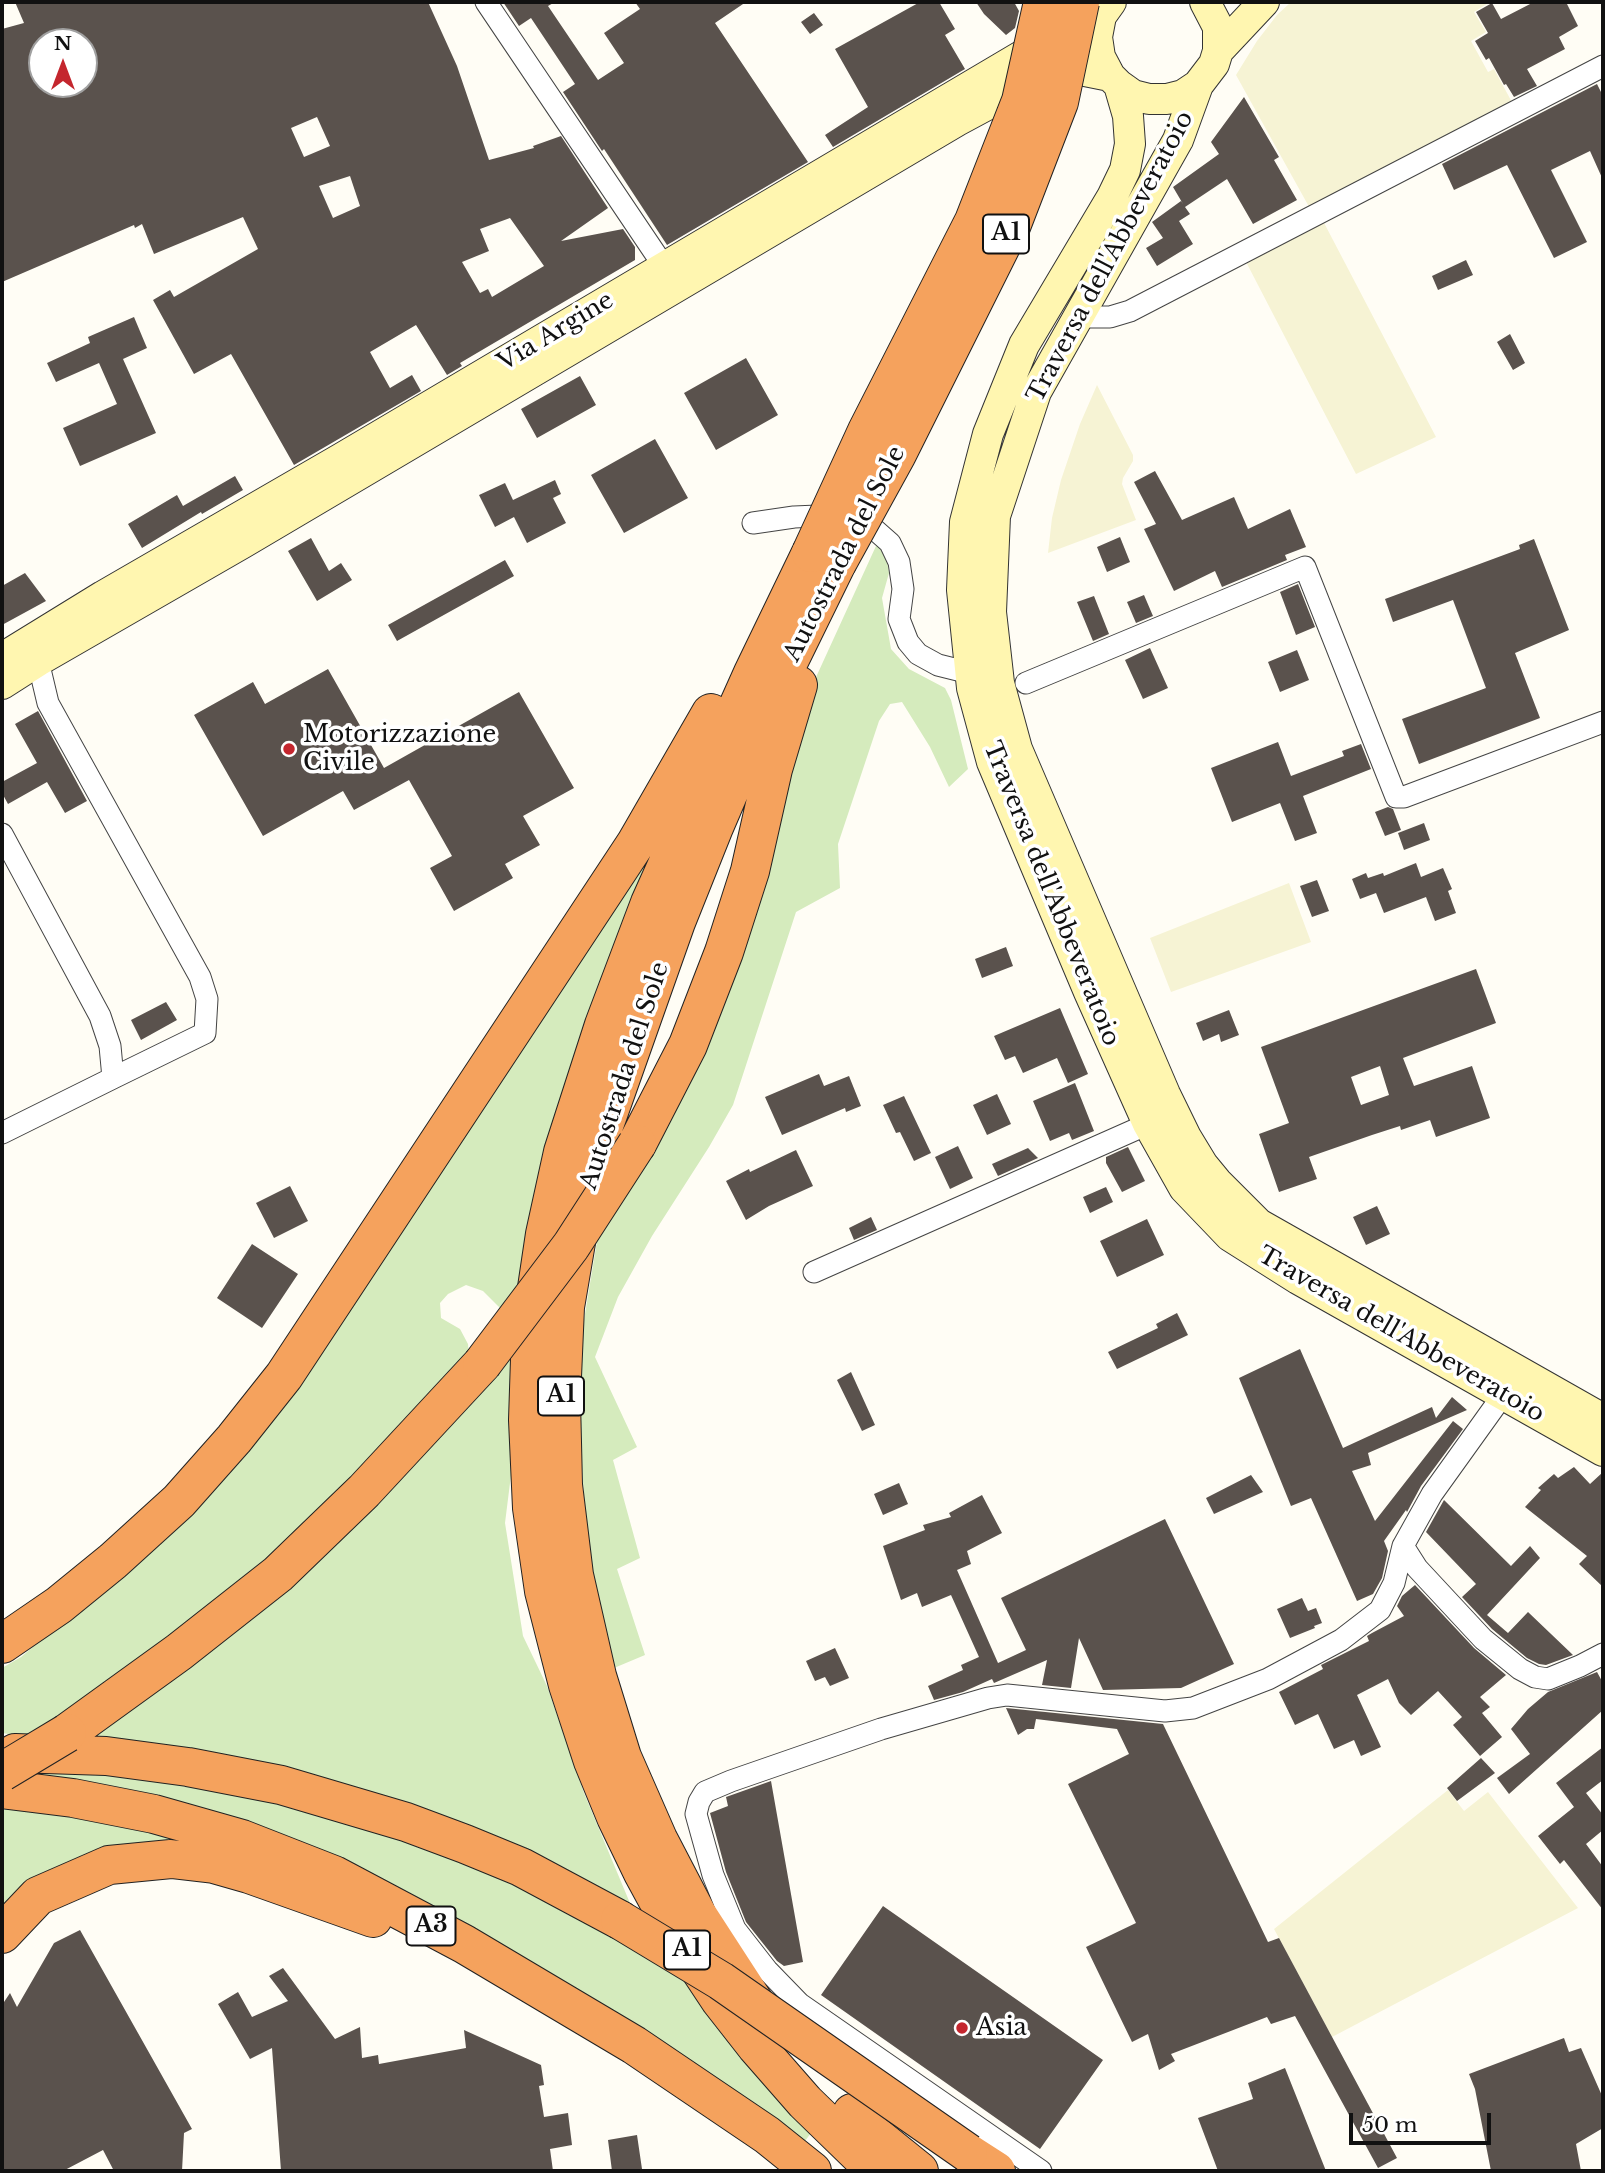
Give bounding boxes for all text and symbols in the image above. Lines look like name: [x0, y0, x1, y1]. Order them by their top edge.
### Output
north arrow: [28, 28, 98, 98]
text: N: [54, 32, 72, 55]
street label: Traversa dell'Abbeveratoio: [1022, 106, 1200, 408]
road number: A1: [983, 215, 1029, 254]
street label: Via Argine: [493, 286, 619, 378]
street label: Autostrada del Sole: [778, 442, 912, 666]
place label: Motorizzazione Civile: [303, 721, 496, 777]
street label: Traversa dell'Abbeveratoio: [977, 738, 1125, 1050]
marker: Motorizzazione Civile: [281, 741, 297, 757]
street label: Autostrada del Sole: [575, 959, 675, 1193]
street label: Traversa dell'Abbeveratoio: [1253, 1241, 1549, 1429]
road number: A1: [538, 1376, 584, 1415]
road number: A3: [406, 1907, 456, 1946]
road number: A1: [664, 1930, 710, 1969]
place label: Asia: [976, 2014, 1027, 2042]
marker: Asia: [954, 2020, 970, 2036]
scale bar: [1353, 2100, 1495, 2144]
text: 50 m: [1362, 2112, 1417, 2138]

